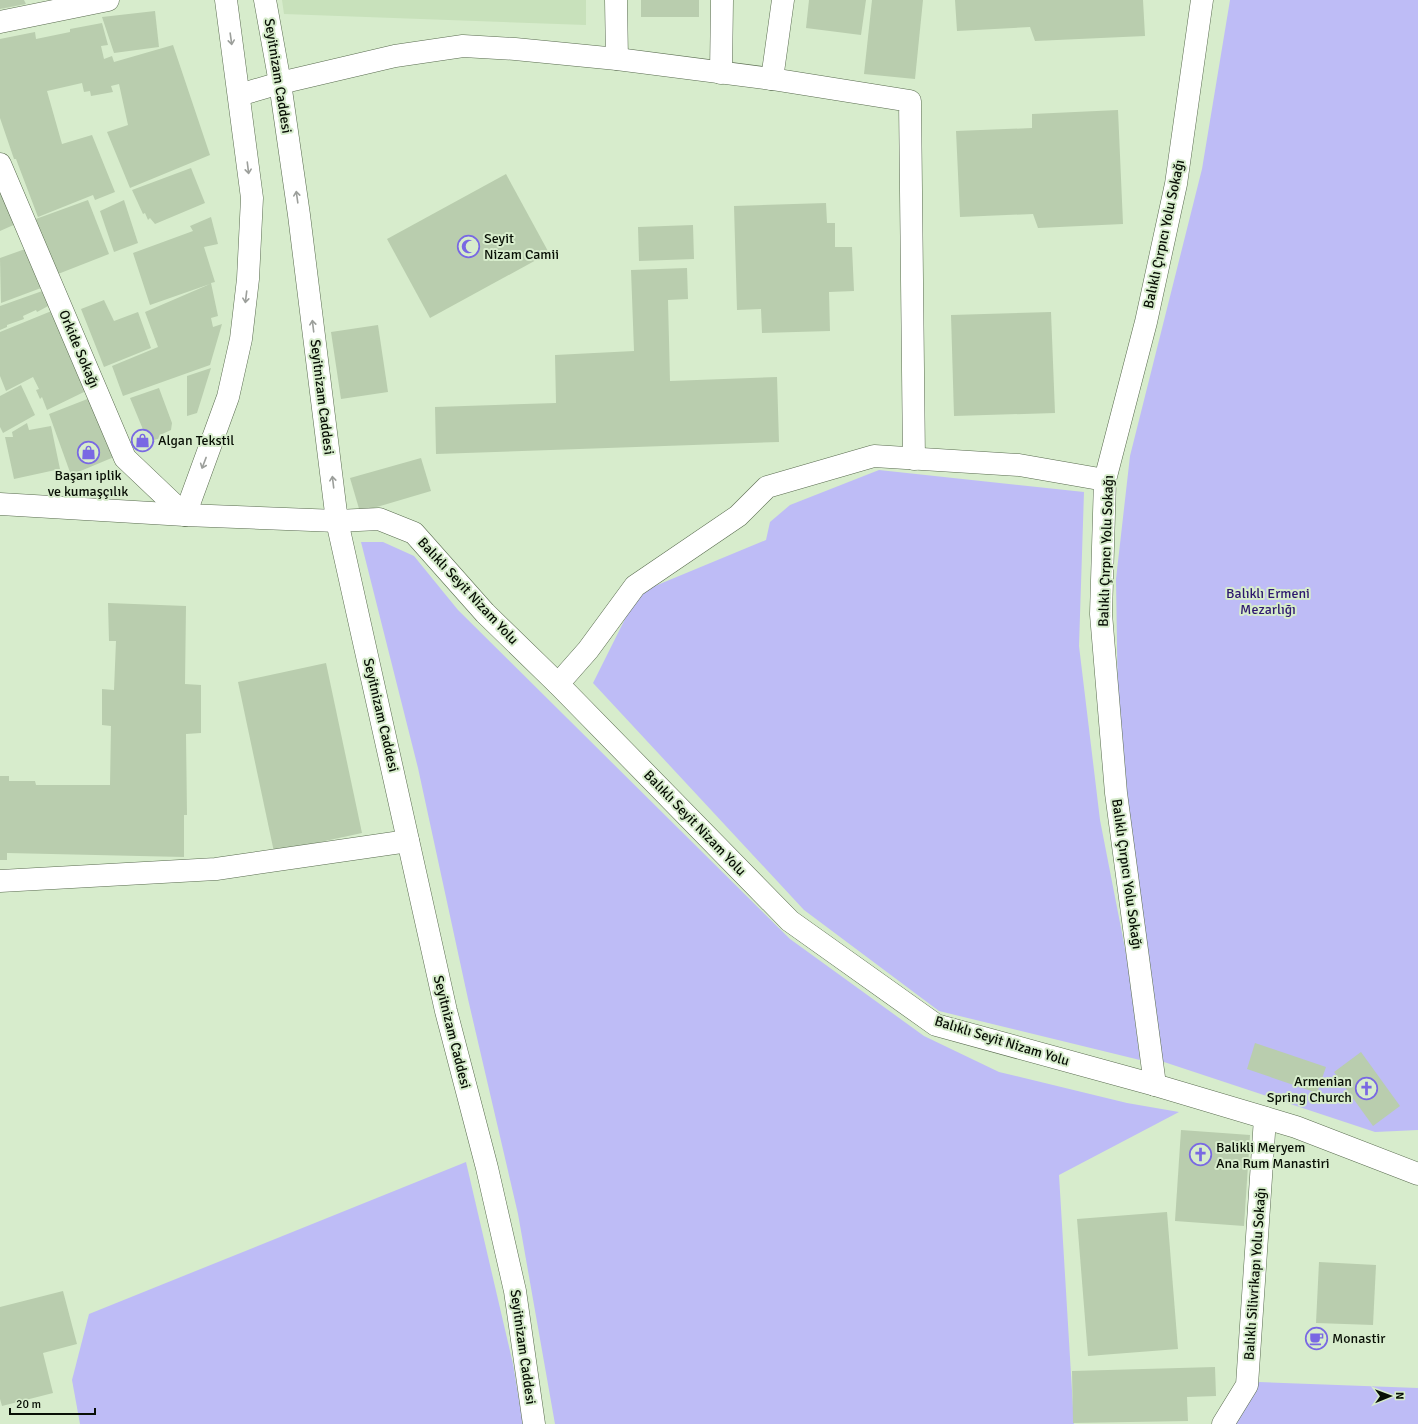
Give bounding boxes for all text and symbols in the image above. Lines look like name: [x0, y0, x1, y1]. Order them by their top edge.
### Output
street label: Seyitnizam Caddesi: [261, 17, 295, 135]
one-way arrow: [227, 32, 235, 45]
street label: Balıklı Çırpıcı Yolu Sokağı: [1140, 158, 1188, 310]
one-way arrow: [244, 161, 252, 174]
one-way arrow: [293, 191, 301, 204]
place label: Seyit Nizam Camii: [484, 230, 559, 263]
mosque icon: Seyit Nizam Camii: [455, 233, 481, 259]
one-way arrow: [242, 290, 250, 303]
street label: Orkide Sokağı: [55, 308, 103, 390]
one-way arrow: [309, 320, 317, 333]
street label: Seyitnizam Caddesi: [306, 338, 338, 456]
shop icon: Algan Tekstil: [130, 427, 156, 453]
place label: Algan Tekstil: [158, 432, 234, 449]
shop icon: Başarı iplik ve kumaşçılık: [75, 440, 101, 466]
one-way arrow: [199, 457, 207, 469]
place label: Başarı iplik ve kumaşçılık: [48, 467, 128, 500]
street label: Balıklı Çırpıcı Yolu Sokağı: [1095, 475, 1117, 627]
one-way arrow: [329, 476, 336, 489]
street label: Balıklı Seyit Nizam Yolu: [414, 534, 522, 648]
park label: Balıklı Ermeni Mezarlığı: [1226, 585, 1310, 618]
street label: Seyitnizam Caddesi: [360, 657, 402, 773]
street label: Balıklı Seyit Nizam Yolu: [640, 767, 750, 879]
street label: Balıklı Çırpıcı Yolu Sokağı: [1108, 798, 1146, 950]
street label: Seyitnizam Caddesi: [430, 974, 474, 1090]
street label: Balıklı Seyit Nizam Yolu: [933, 1012, 1071, 1070]
place label: Armenian Spring Church: [1267, 1073, 1352, 1106]
church icon: Armenian Spring Church: [1354, 1076, 1380, 1102]
place label: Balikli Meryem Ana Rum Manastiri: [1216, 1139, 1330, 1172]
church icon: Balikli Meryem Ana Rum Manastiri: [1187, 1142, 1213, 1168]
street label: Balıklı Silivrikapı Yolu Sokağı: [1240, 1187, 1270, 1361]
street label: Seyitnizam Caddesi: [507, 1288, 539, 1406]
cafe icon: Monastir: [1304, 1325, 1330, 1351]
place label: Monastir: [1332, 1330, 1386, 1347]
north arrow: [1370, 1376, 1410, 1416]
scale bar: [10, 1390, 95, 1416]
text: N: [1393, 1392, 1406, 1400]
text: 20 m: [16, 1397, 41, 1412]

